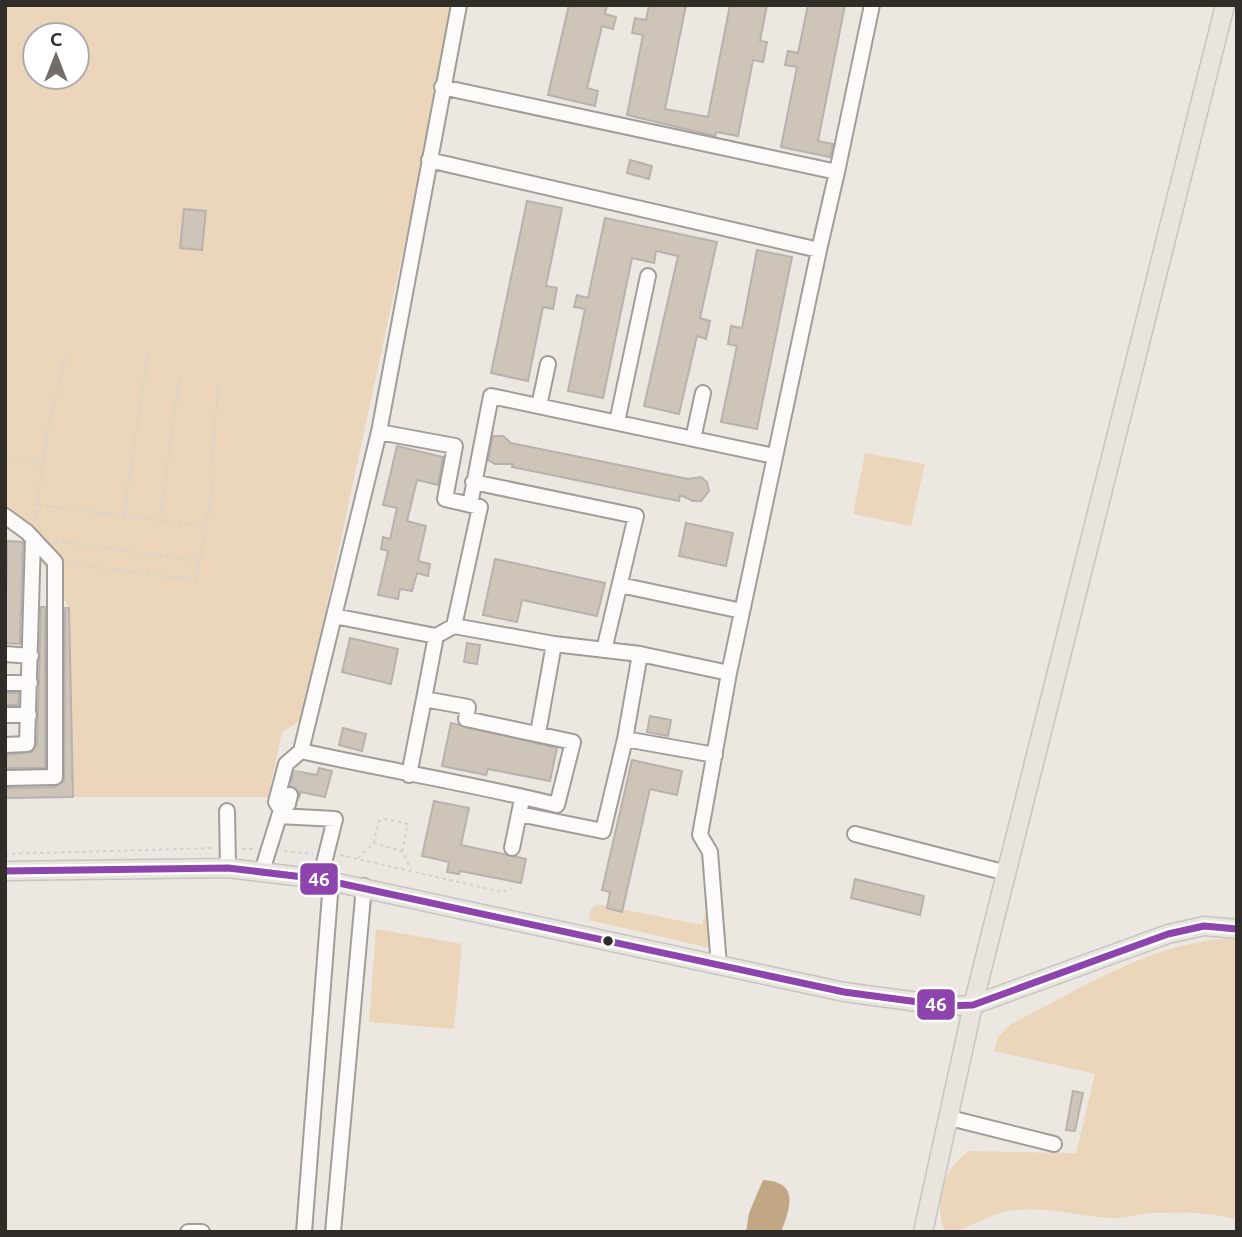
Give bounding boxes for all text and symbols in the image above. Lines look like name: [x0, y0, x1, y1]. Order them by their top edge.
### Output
north arrow: [21, 21, 91, 91]
text: С: [50, 28, 62, 50]
line badge: 46: [299, 862, 339, 896]
text: 46: [308, 868, 330, 890]
unlabelled marker: [601, 934, 615, 948]
line badge: 46: [916, 988, 956, 1021]
text: 46: [925, 993, 947, 1015]

